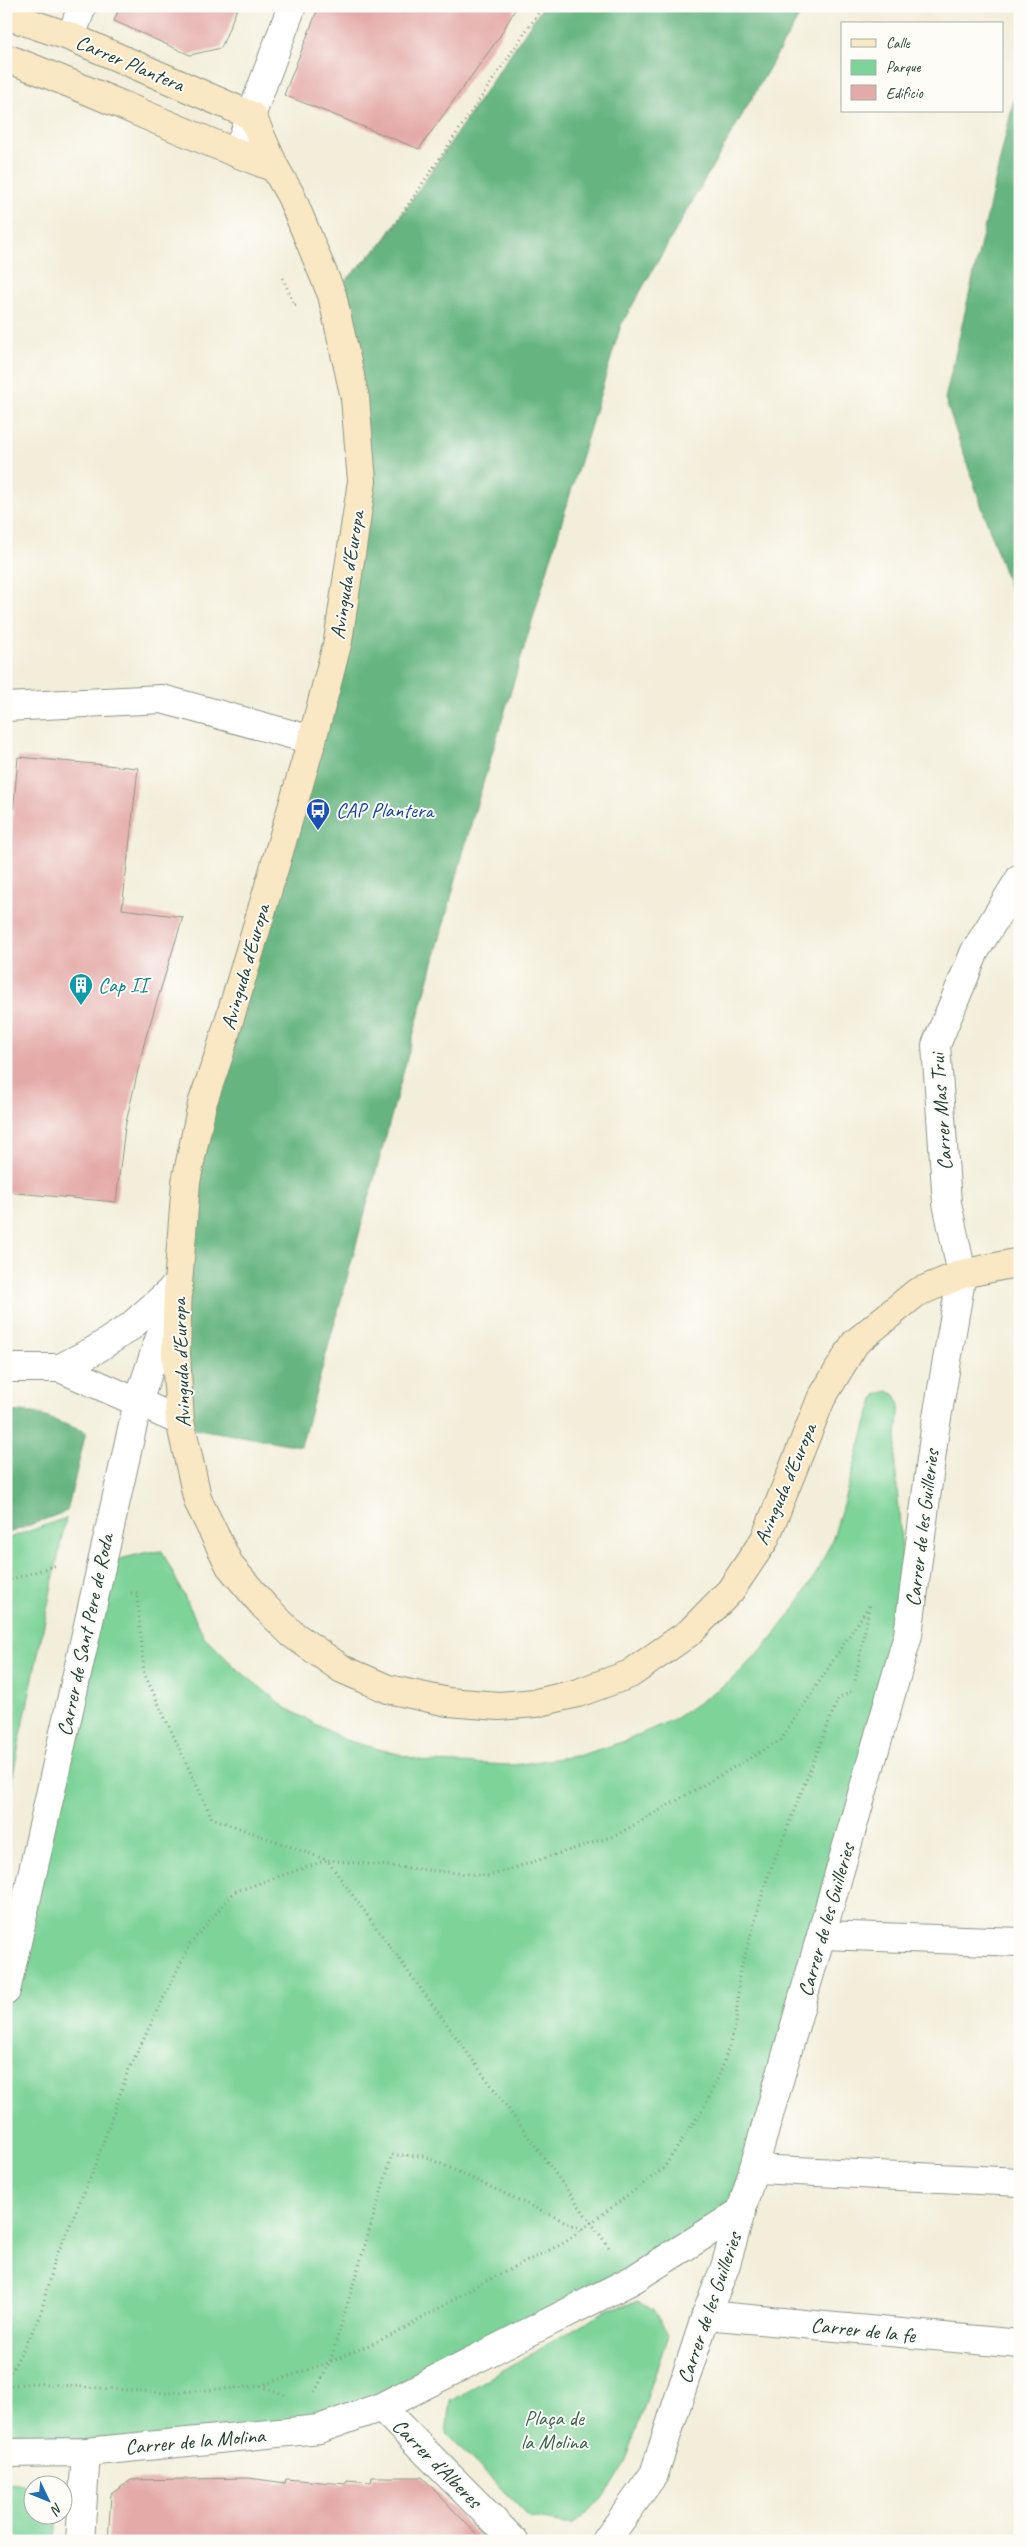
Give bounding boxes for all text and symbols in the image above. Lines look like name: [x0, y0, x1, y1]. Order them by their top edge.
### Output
legend: [841, 22, 1004, 112]
street label: Carrer Plantera: [72, 29, 189, 98]
text: Calle: [886, 34, 911, 53]
text: Parque: [886, 58, 922, 77]
text: Edificio: [886, 84, 924, 103]
street label: Avinguda d'Europa: [324, 507, 370, 641]
bus stop icon: CAP Plantera: [305, 797, 331, 831]
place label: CAP Plantera: [336, 797, 435, 823]
street label: Avinguda d'Europa: [215, 899, 276, 1033]
building icon: Cap II: [68, 972, 94, 1006]
place label: Cap II: [98, 972, 152, 998]
street label: Carrer Mas Trui: [924, 1049, 958, 1172]
street label: Avinguda d'Europa: [166, 1296, 196, 1428]
street label: Avinguda d'Europa: [748, 1417, 823, 1549]
street label: Carrer de les Guilleries: [899, 1446, 945, 1608]
street label: Carrer de Sant Pere de Roda: [51, 1529, 120, 1738]
street label: Carrer de les Guilleries: [792, 1839, 861, 1999]
street label: Carrer de les Guilleries: [671, 2227, 748, 2387]
street label: Carrer de la fe: [810, 2312, 918, 2349]
park label: Plaça de la Molina: [521, 2405, 589, 2455]
street label: Carrer d'Alberes: [387, 2413, 488, 2514]
street label: Carrer de la Molina: [124, 2422, 268, 2460]
north arrow: [22, 2474, 72, 2524]
text: N: [46, 2500, 66, 2519]

